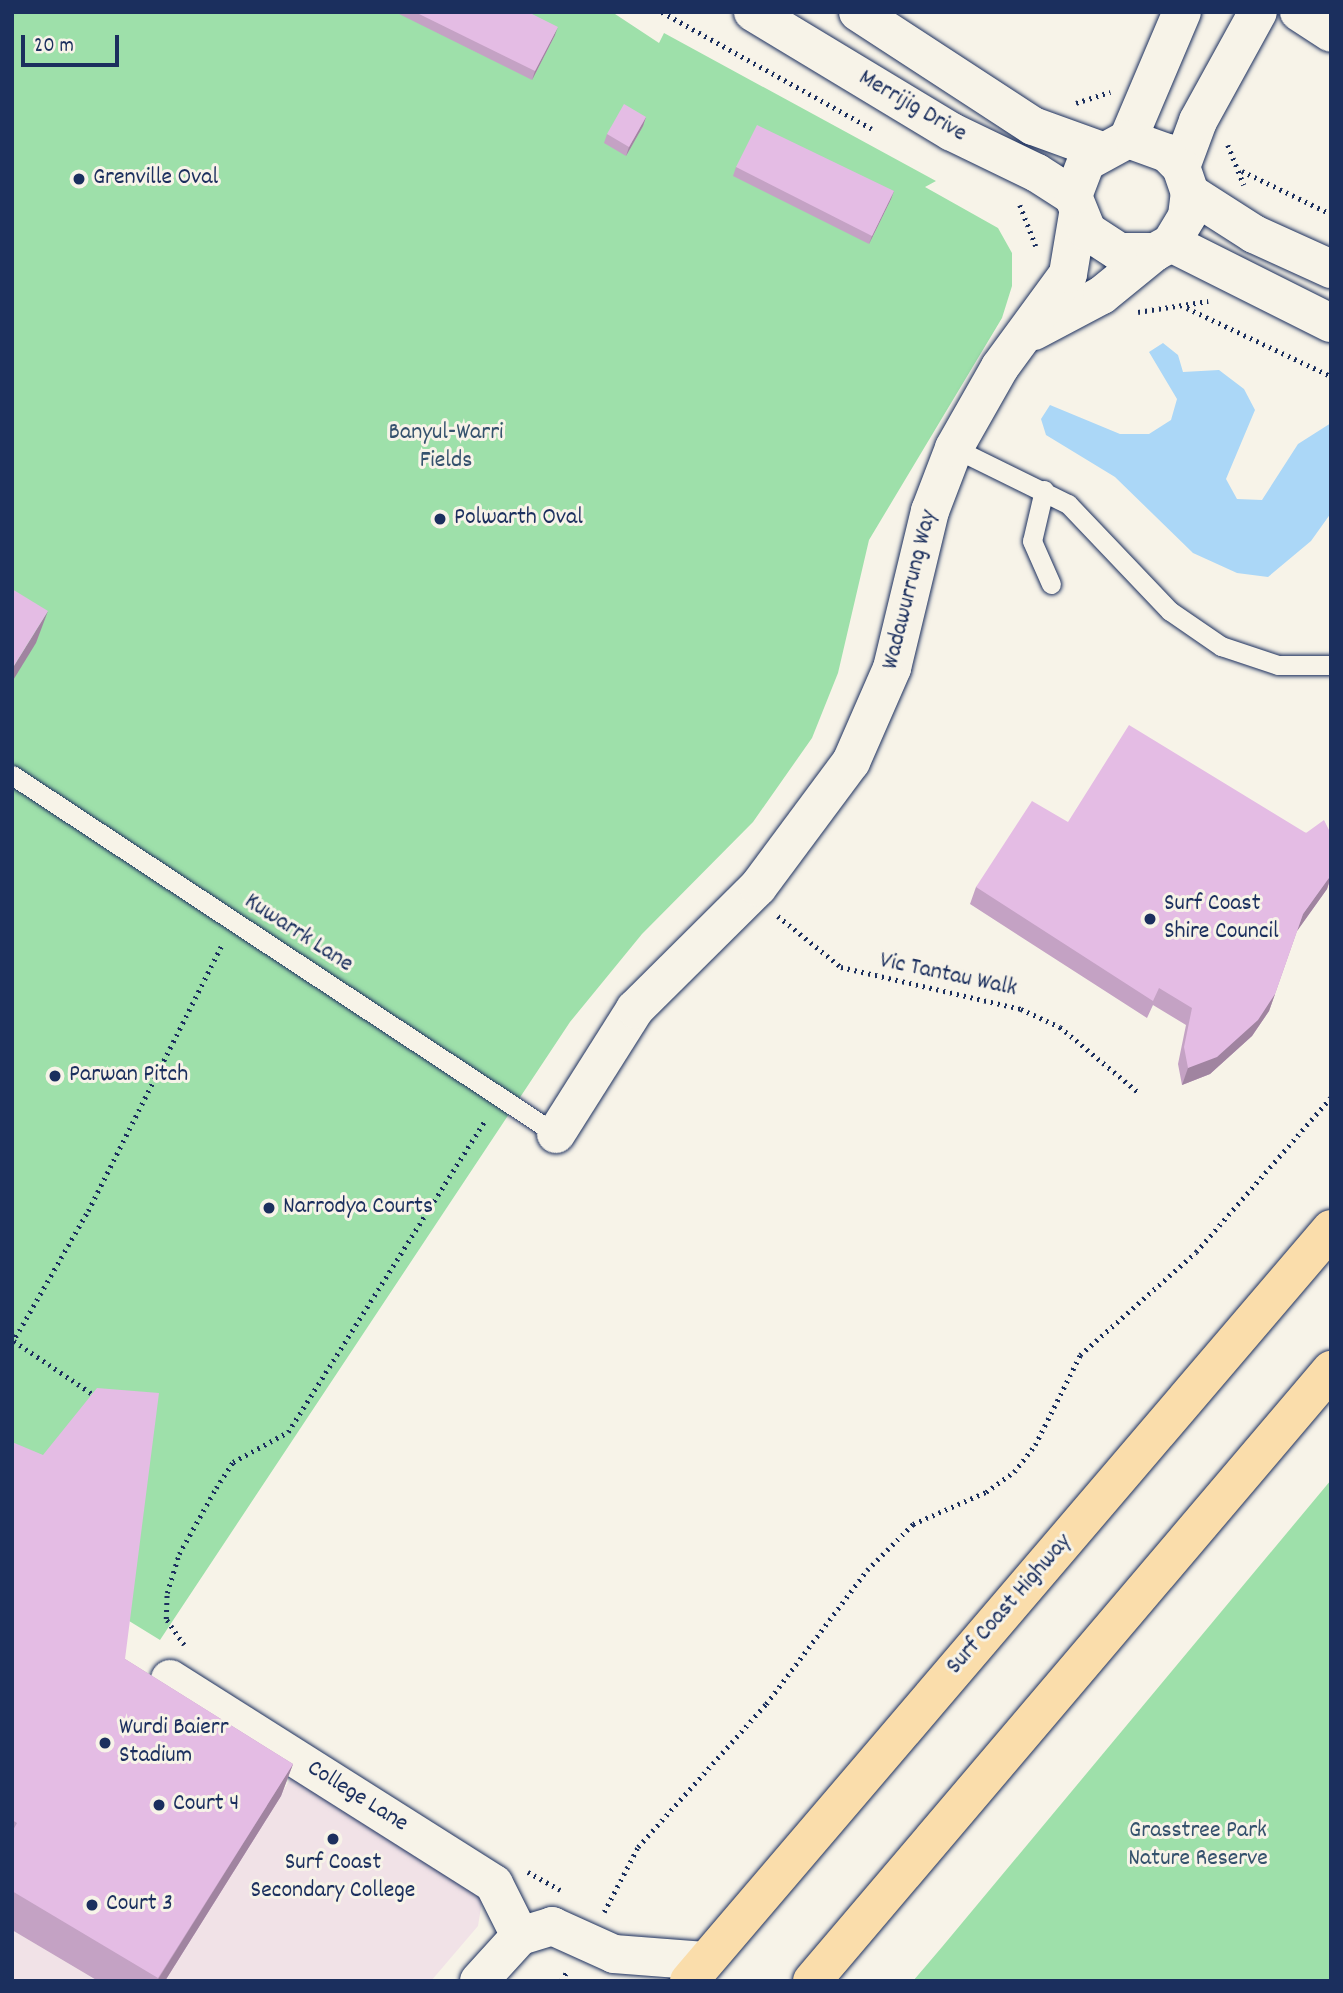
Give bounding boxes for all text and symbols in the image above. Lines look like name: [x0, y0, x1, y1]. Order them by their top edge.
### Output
scale bar: [24, 21, 122, 65]
text: 20 m: [34, 32, 74, 62]
street label: Merrijig Drive: [853, 65, 971, 149]
place label: Grenville Oval: [93, 165, 218, 193]
marker: Grenville Oval: [71, 171, 87, 187]
park label: Banyul-Warri Fields: [389, 420, 503, 476]
place label: Polwarth Oval: [454, 505, 583, 533]
street label: Wadawurrung Way: [877, 507, 945, 673]
marker: Polwarth Oval: [432, 511, 448, 527]
street label: Kuwarrk Lane: [238, 888, 358, 980]
place label: Surf Coast Shire Council: [1164, 891, 1279, 947]
marker: Surf Coast Shire Council: [1142, 911, 1158, 927]
street label: Vic Tantau Walk: [877, 947, 1019, 1005]
place label: Parwan Pitch: [69, 1062, 188, 1090]
marker: Parwan Pitch: [47, 1068, 63, 1084]
place label: Narrodya Courts: [283, 1194, 433, 1222]
marker: Narrodya Courts: [261, 1200, 277, 1216]
street label: Surf Coast Highway: [941, 1529, 1079, 1681]
place label: Wurdi Baierr Stadium: [119, 1715, 229, 1771]
marker: Wurdi Baierr Stadium: [97, 1735, 113, 1751]
street label: College Lane: [301, 1755, 413, 1839]
place label: Court 4: [173, 1791, 239, 1819]
marker: Court 4: [151, 1797, 167, 1813]
park label: Grasstree Park Nature Reserve: [1128, 1818, 1268, 1874]
marker: Surf Coast Secondary College: [325, 1831, 341, 1847]
place label: Surf Coast Secondary College: [251, 1850, 415, 1906]
place label: Court 3: [106, 1891, 173, 1919]
marker: Court 3: [84, 1897, 100, 1913]

